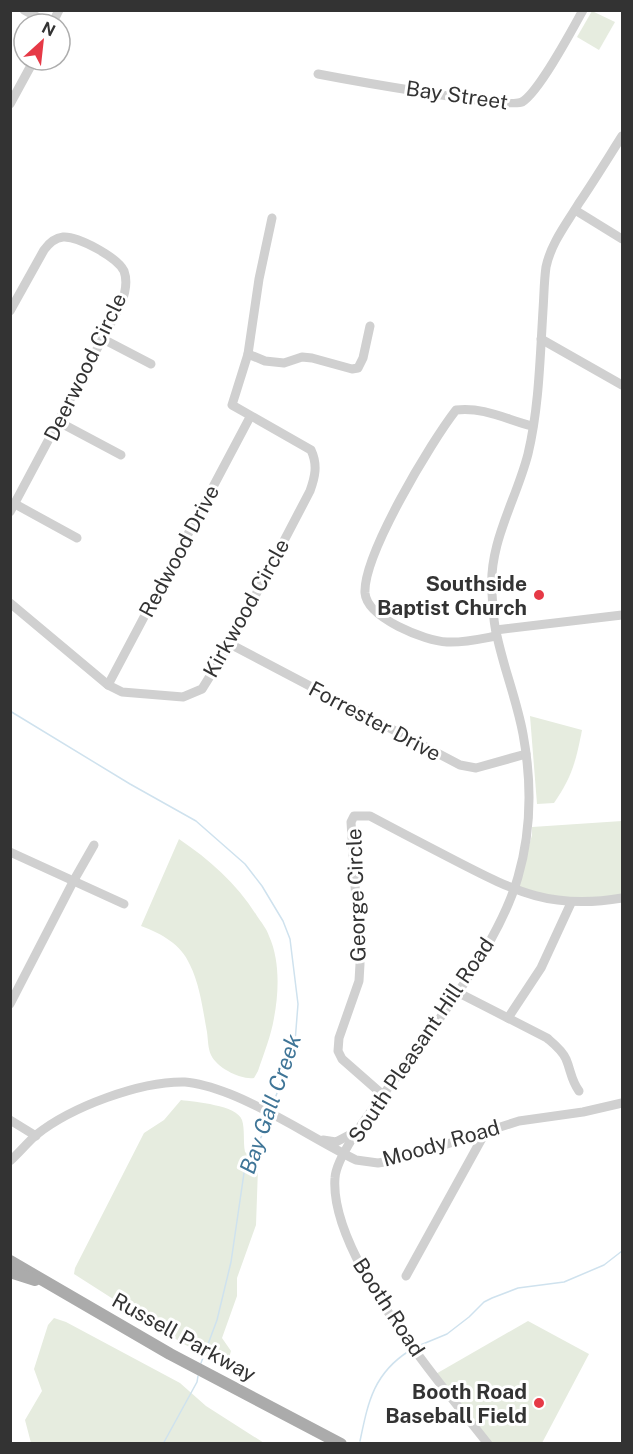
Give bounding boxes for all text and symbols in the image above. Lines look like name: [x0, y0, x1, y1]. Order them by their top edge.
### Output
north arrow: [12, 12, 72, 72]
text: N: [39, 18, 58, 40]
street label: Bay Street: [404, 75, 510, 115]
street label: Deerwood Circle: [38, 289, 132, 445]
street label: Redwood Drive: [134, 481, 224, 621]
street label: Kirkwood Circle: [198, 534, 294, 682]
place label: Southside Baptist Church: [377, 571, 527, 620]
marker: Southside Baptist Church: [532, 588, 546, 602]
street label: Forrester Drive: [305, 676, 445, 766]
street label: George Circle: [341, 828, 371, 962]
street label: South Pleasant Hill Road: [343, 933, 499, 1147]
water label: Bay Gall Creek: [234, 1031, 306, 1177]
street label: Moody Road: [380, 1114, 502, 1172]
street label: Booth Road: [348, 1253, 430, 1361]
street label: Russell Parkway: [108, 1287, 260, 1387]
place label: Booth Road Baseball Field: [385, 1379, 527, 1428]
marker: Booth Road Baseball Field: [532, 1396, 546, 1410]

